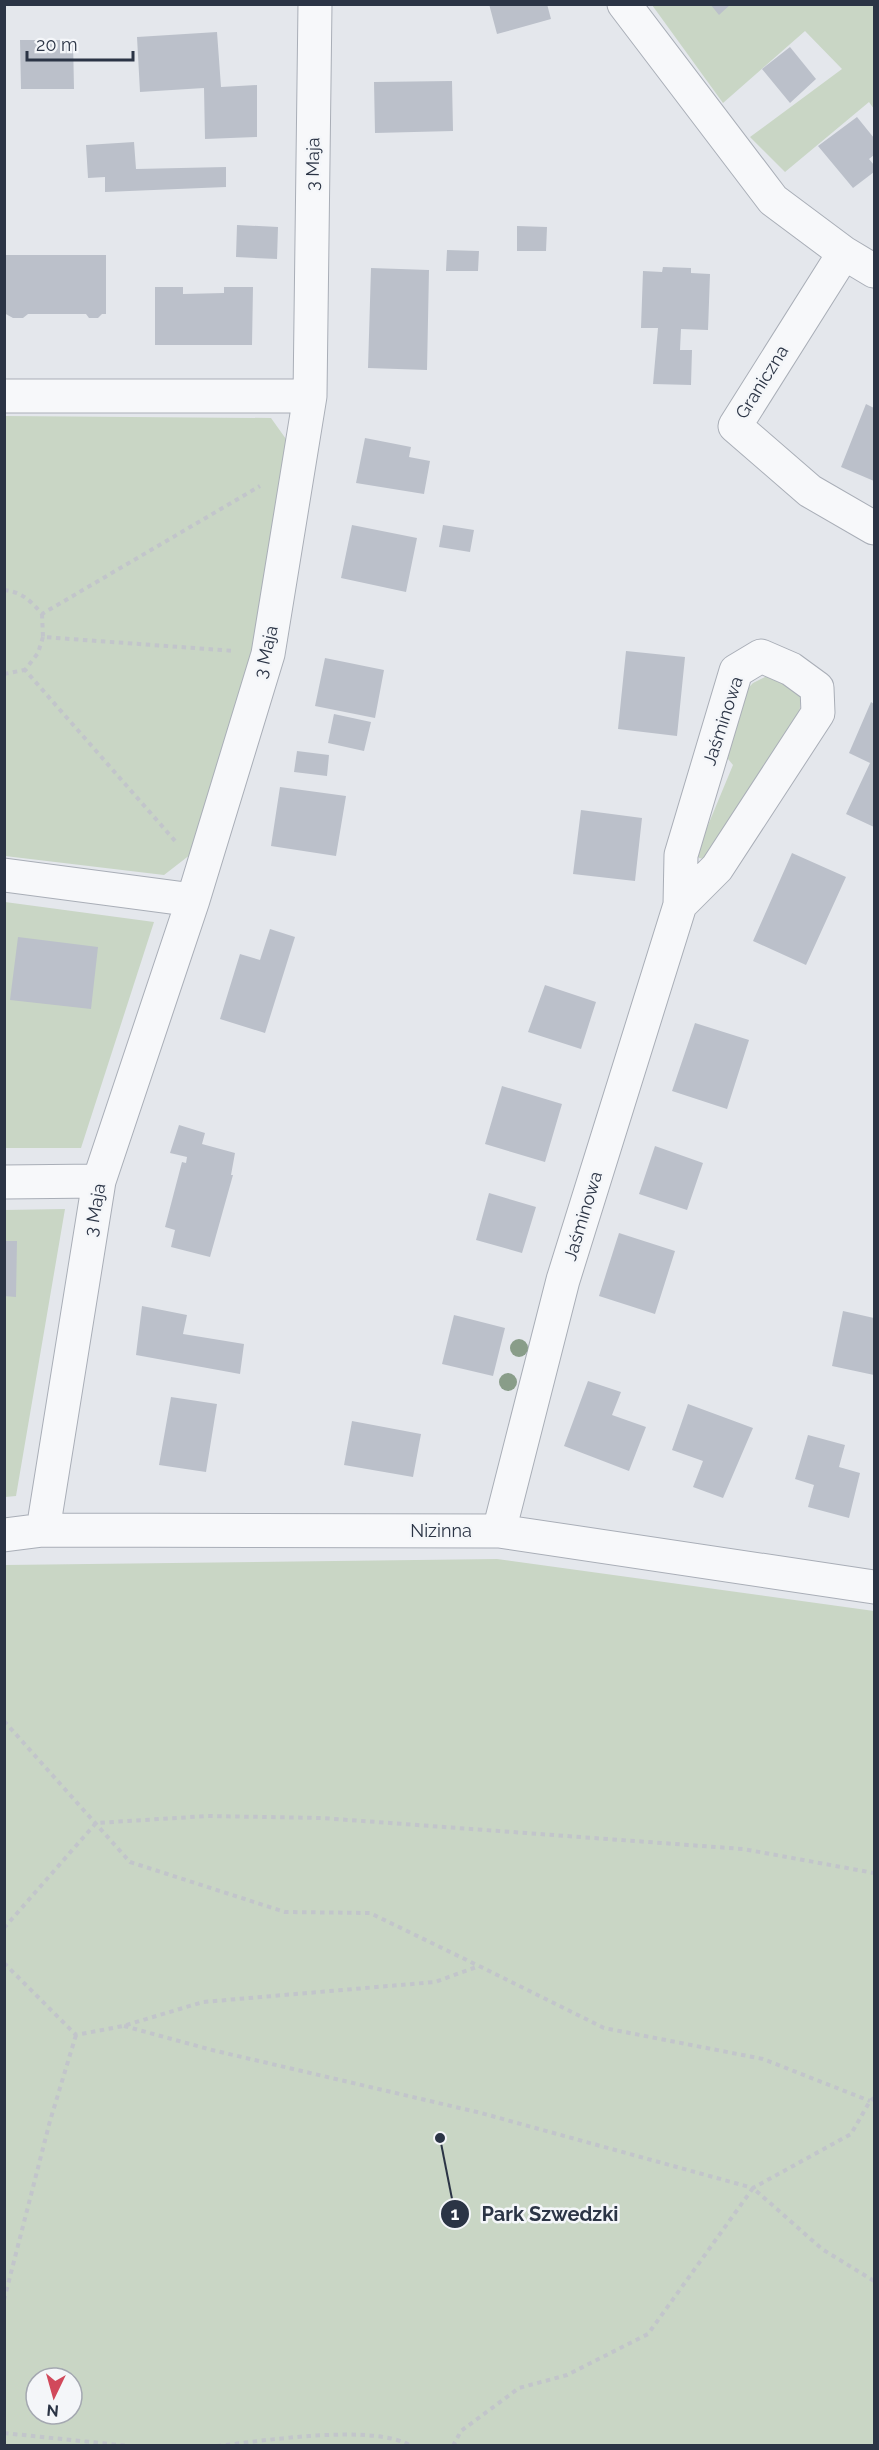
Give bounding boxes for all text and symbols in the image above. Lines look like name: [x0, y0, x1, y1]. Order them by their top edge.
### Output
scale bar: [27, 24, 134, 62]
text: 20 m: [36, 34, 78, 55]
street label: 3 Maja: [302, 137, 323, 191]
street label: Graniczna: [731, 341, 792, 422]
street label: 3 Maja: [249, 623, 282, 680]
street label: Jaśminowa: [698, 674, 747, 768]
street label: Jaśminowa: [559, 1169, 606, 1263]
street label: 3 Maja: [80, 1182, 109, 1238]
street label: Nizinna: [410, 1520, 472, 1541]
callout: Park Szwedzki: [440, 2195, 631, 2233]
text: Park Szwedzki: [482, 2202, 618, 2226]
text: 1: [451, 2203, 460, 2224]
north arrow: [24, 2366, 84, 2426]
text: N: [46, 2400, 60, 2420]

